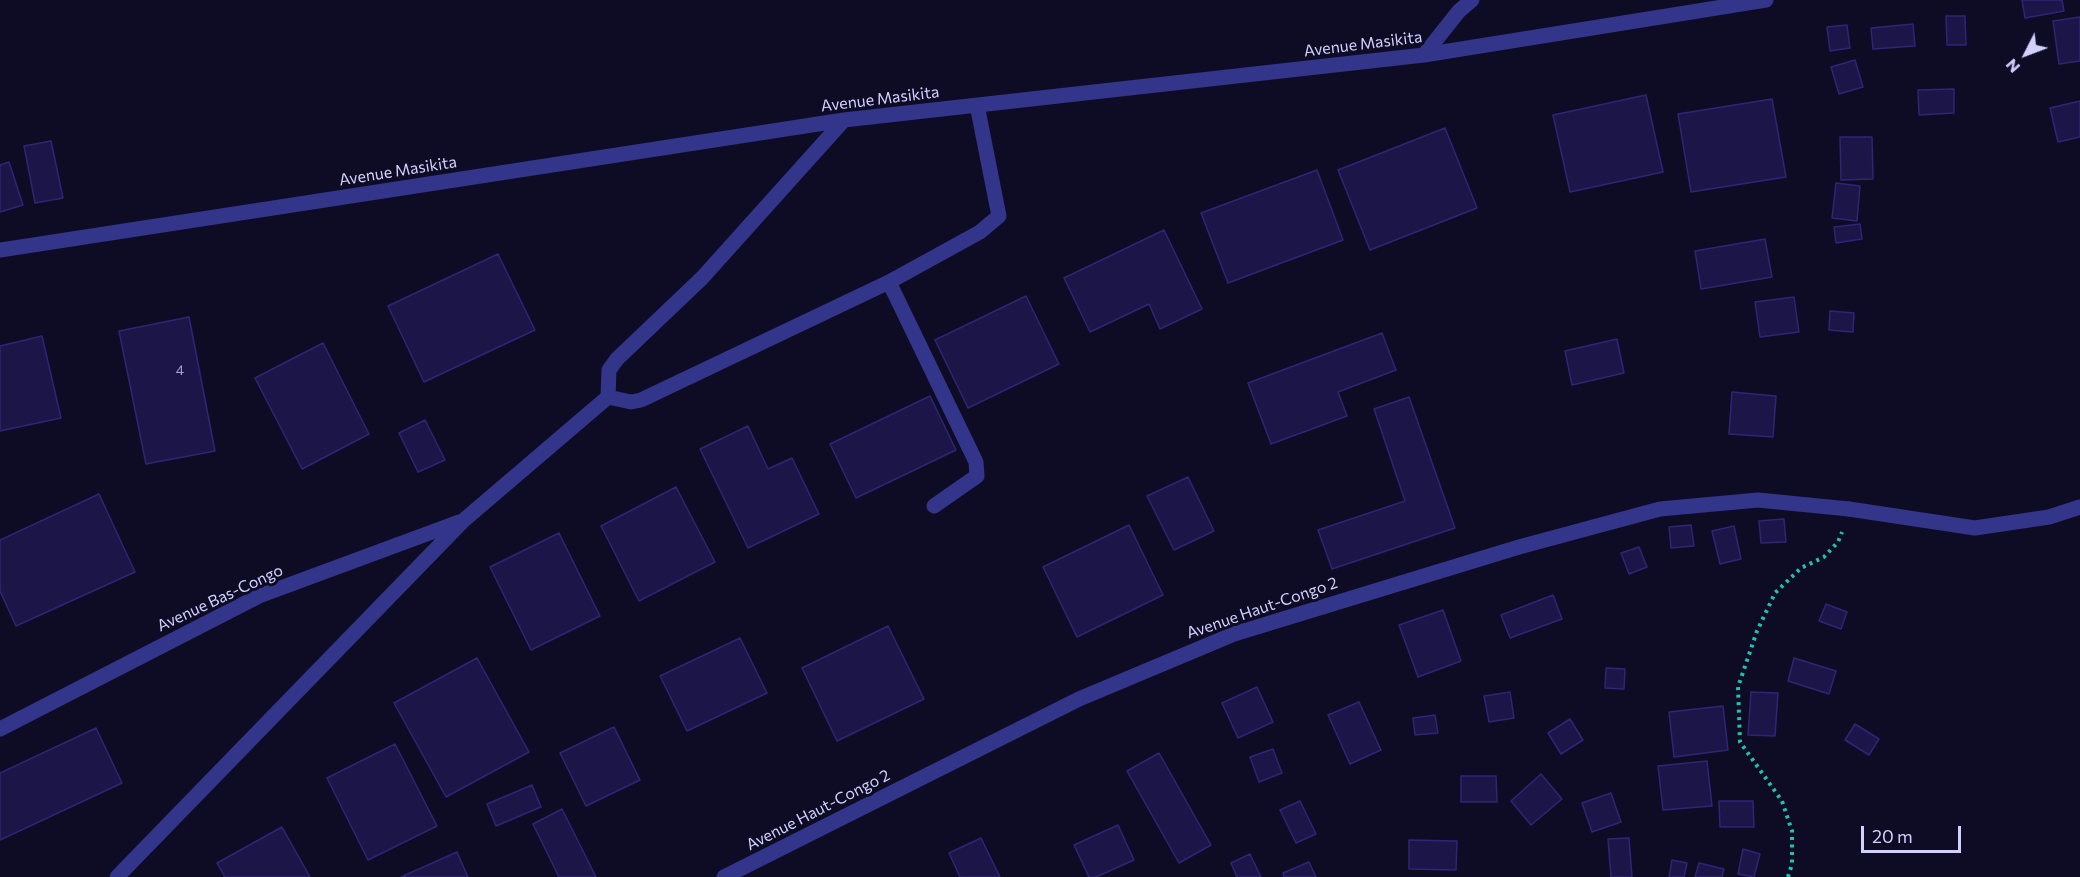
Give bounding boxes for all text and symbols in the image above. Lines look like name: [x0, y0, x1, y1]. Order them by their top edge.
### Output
north arrow: [1996, 24, 2056, 84]
street label: Avenue Masikita: [1303, 27, 1423, 61]
text: N: [2001, 56, 2023, 77]
street label: Avenue Masikita: [820, 82, 940, 116]
street label: Avenue Masikita: [338, 152, 458, 190]
house number: 4: [176, 362, 184, 378]
street label: Avenue Bas-Congo: [154, 560, 286, 636]
street label: Avenue Haut-Congo 2: [1184, 573, 1340, 643]
street label: Avenue Haut-Congo 2: [743, 765, 893, 855]
scale bar: [1864, 814, 1964, 852]
text: 20 m: [1872, 825, 1913, 847]

